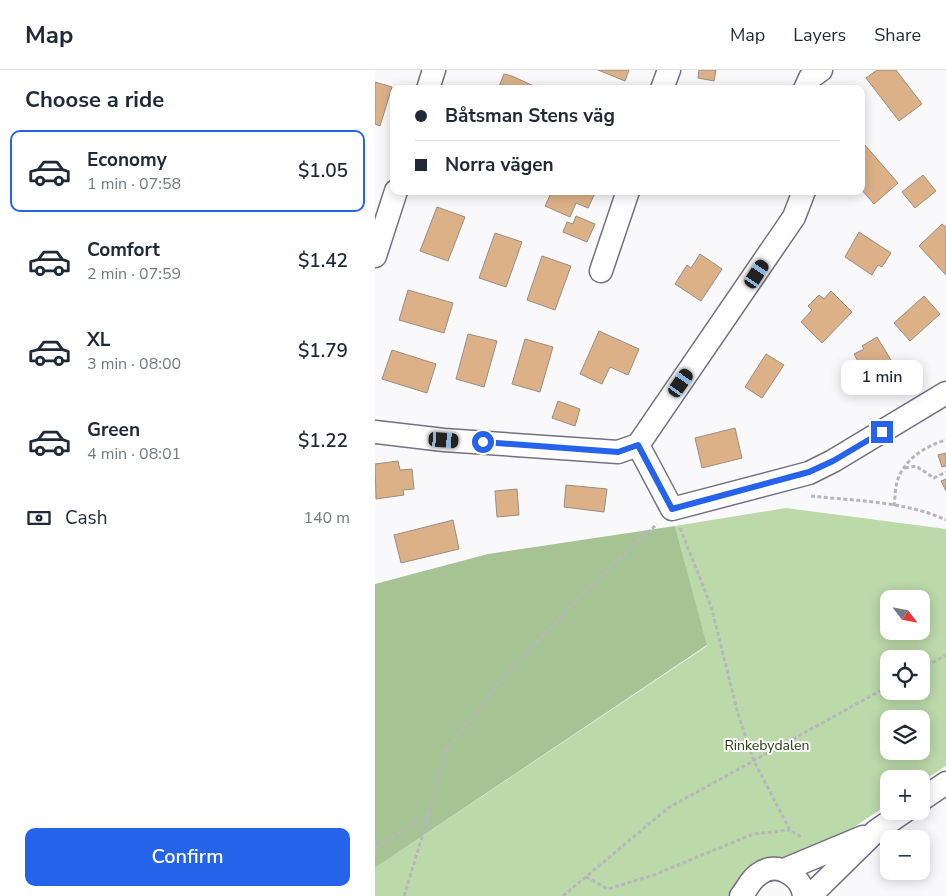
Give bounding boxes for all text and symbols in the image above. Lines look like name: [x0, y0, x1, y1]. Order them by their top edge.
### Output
text: Map: [25, 19, 73, 51]
text: Map: [730, 23, 765, 47]
text: Layers: [793, 23, 846, 47]
text: Share: [874, 23, 921, 47]
text: Choose a ride: [25, 85, 164, 115]
text: Båtsman Stens väg: [445, 103, 615, 129]
text: Economy: [87, 147, 167, 173]
icon: car: [27, 149, 72, 194]
text: Norra vägen: [445, 152, 554, 178]
text: $1.05: [298, 158, 348, 184]
text: 1 min · 07:58: [87, 173, 181, 195]
text: Comfort: [87, 237, 160, 263]
icon: car: [27, 239, 72, 284]
text: $1.42: [298, 248, 348, 274]
car: [742, 257, 771, 291]
text: 2 min · 07:59: [87, 263, 181, 285]
text: XL: [87, 327, 110, 353]
icon: car: [27, 329, 72, 374]
text: $1.79: [298, 338, 348, 364]
text: 3 min · 08:00: [87, 353, 181, 375]
callout: 1 min: [841, 360, 923, 394]
car: [666, 366, 695, 400]
text: 1 min: [862, 366, 902, 388]
text: Green: [87, 417, 140, 443]
icon: car: [27, 419, 72, 464]
route end: [871, 421, 893, 443]
text: $1.22: [298, 428, 348, 454]
car: [428, 431, 459, 449]
route start: [472, 431, 494, 453]
text: 4 min · 08:01: [87, 443, 181, 465]
icon: cash: [25, 504, 53, 532]
text: Cash: [65, 505, 107, 531]
text: 140 m: [303, 507, 350, 529]
north arrow: [880, 590, 930, 640]
map controls: [880, 590, 930, 880]
button: locate: [880, 650, 930, 700]
button: layers: [880, 710, 930, 760]
park label: Rinkebydalen: [724, 736, 810, 755]
button: +: [880, 770, 930, 820]
button: Confirm: [25, 828, 350, 886]
button: −: [880, 830, 930, 880]

